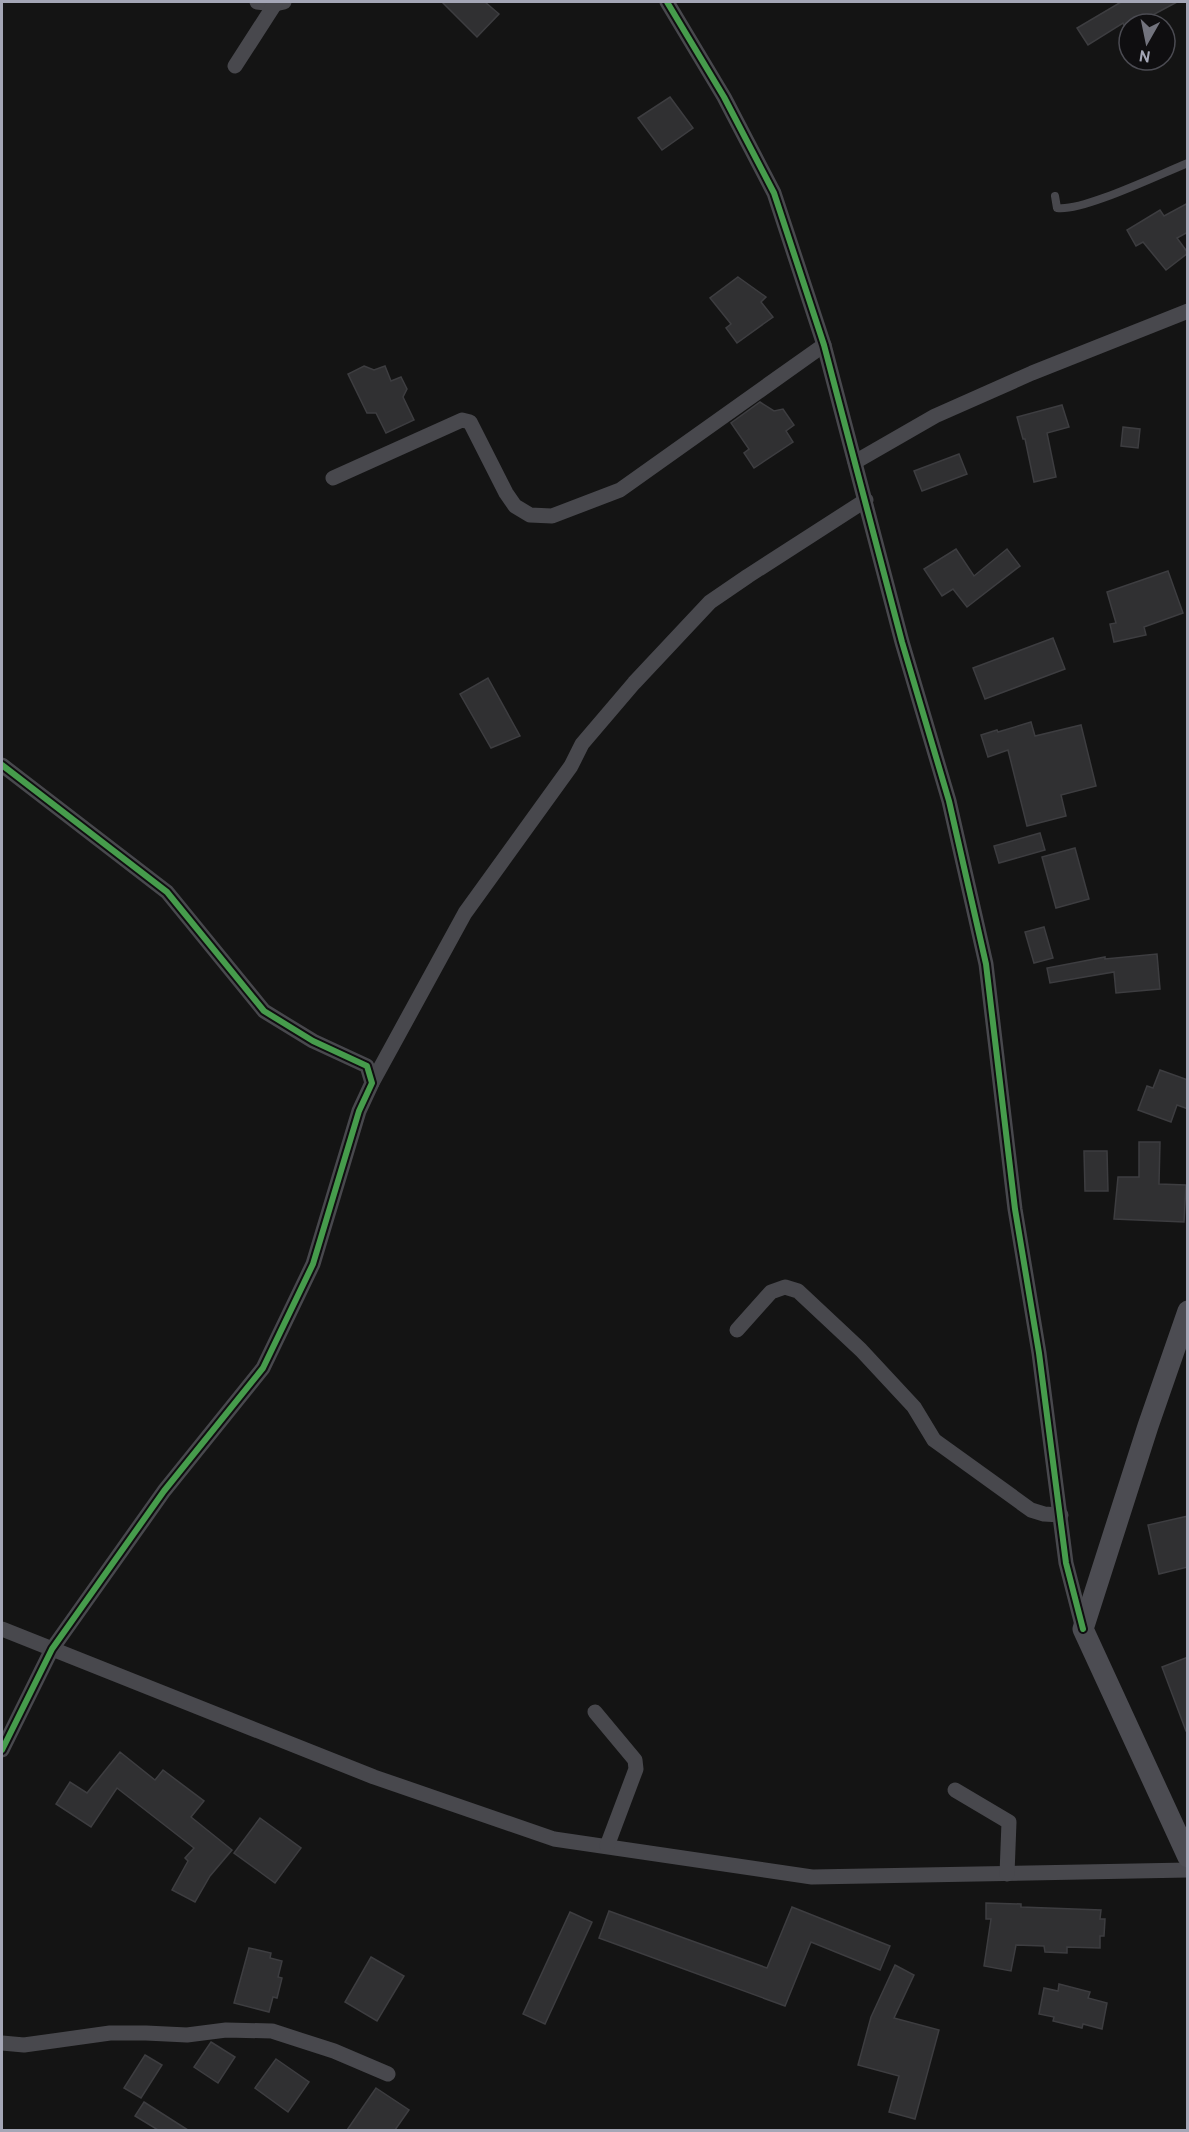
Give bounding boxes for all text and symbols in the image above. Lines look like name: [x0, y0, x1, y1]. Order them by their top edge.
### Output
north arrow: [1117, 12, 1177, 72]
text: N: [1138, 44, 1152, 66]

